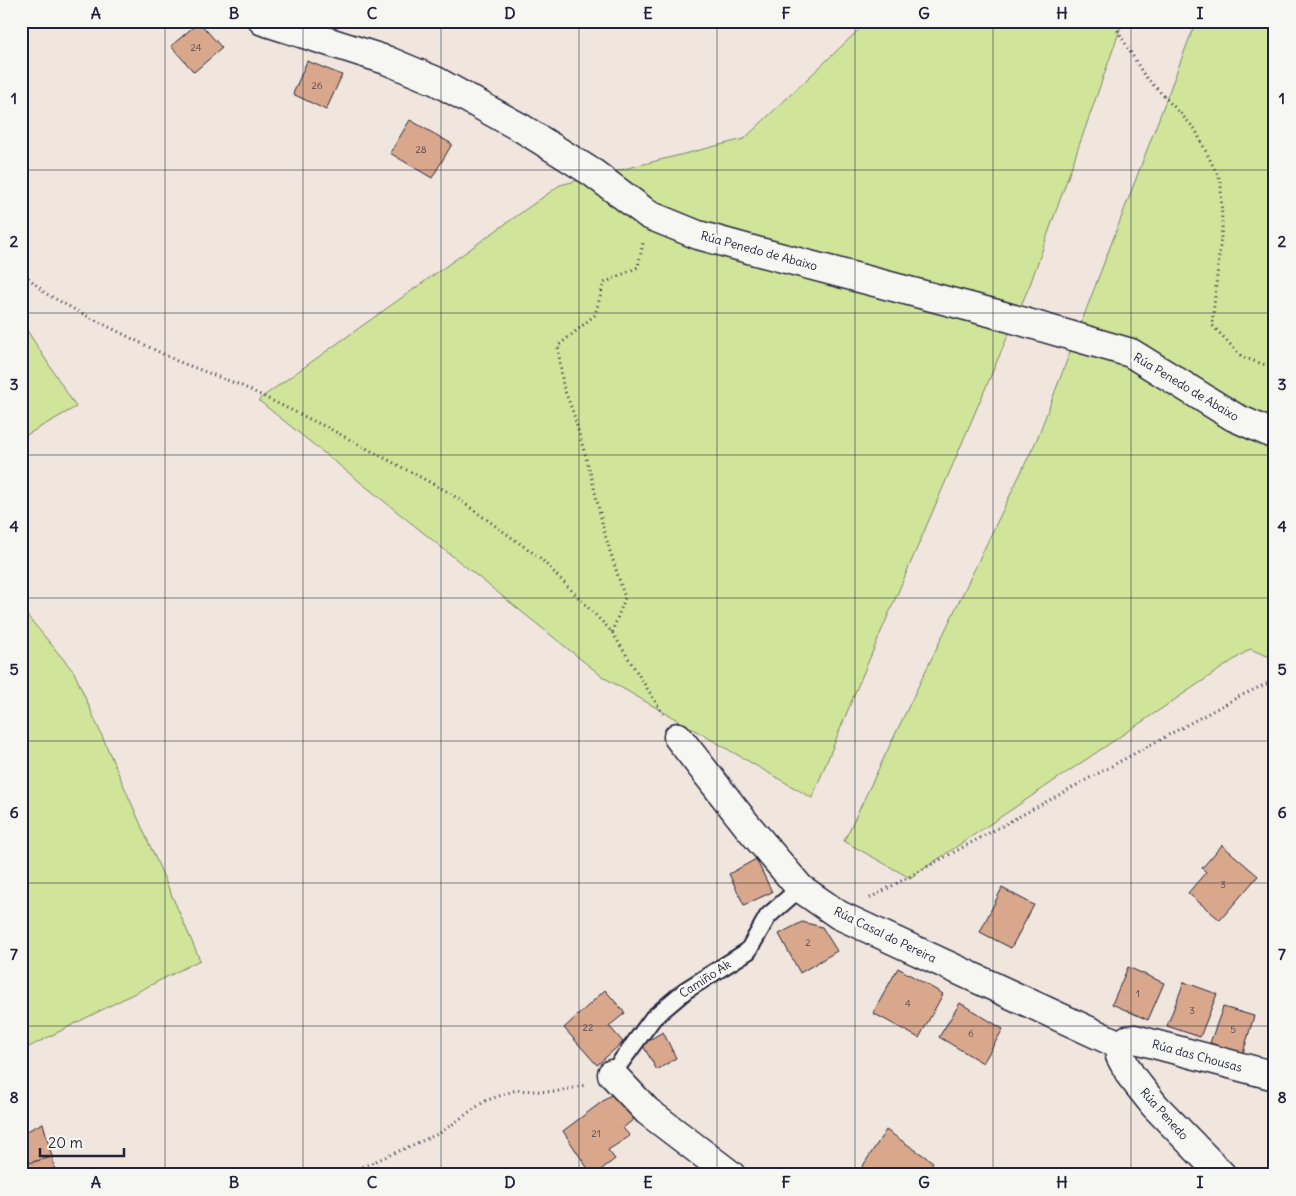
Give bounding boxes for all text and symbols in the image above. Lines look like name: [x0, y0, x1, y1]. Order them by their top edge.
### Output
text: A: [91, 3, 101, 23]
text: B: [229, 3, 240, 23]
text: C: [367, 3, 378, 23]
text: D: [504, 3, 516, 23]
text: E: [643, 3, 653, 23]
text: F: [781, 3, 791, 23]
text: G: [918, 3, 930, 23]
text: H: [1056, 3, 1068, 23]
text: I: [1197, 3, 1204, 23]
house number: 24: [190, 41, 202, 54]
house number: 26: [311, 79, 323, 92]
text: 1: [11, 88, 17, 108]
text: 1: [1279, 88, 1285, 108]
house number: 28: [415, 143, 427, 156]
street label: Rúa Penedo de Abaixo: [699, 228, 819, 273]
text: 2: [10, 231, 19, 251]
text: 2: [1278, 231, 1287, 251]
street label: Rúa Penedo de Abaixo: [1131, 349, 1242, 424]
text: 3: [9, 374, 19, 394]
text: 3: [1277, 374, 1287, 394]
text: 4: [9, 516, 19, 536]
text: 4: [1277, 516, 1287, 536]
text: 5: [9, 659, 19, 679]
text: 5: [1277, 659, 1287, 679]
text: 6: [9, 802, 19, 822]
text: 6: [1277, 802, 1287, 822]
house number: 3: [1220, 878, 1226, 891]
street label: Rúa Casal do Pereira: [832, 903, 939, 966]
house number: 2: [805, 936, 811, 949]
text: 7: [10, 944, 18, 964]
text: 7: [1278, 944, 1286, 964]
street label: Camiño Ak: [676, 956, 733, 1001]
house number: 1: [1136, 987, 1140, 1000]
house number: 4: [905, 997, 911, 1010]
house number: 3: [1189, 1004, 1195, 1017]
house number: 22: [583, 1021, 594, 1034]
house number: 5: [1230, 1023, 1236, 1036]
house number: 6: [968, 1027, 974, 1040]
street label: Rúa das Chousas: [1150, 1036, 1244, 1075]
street label: Rúa Penedo: [1137, 1085, 1192, 1143]
text: 8: [9, 1087, 19, 1107]
text: 8: [1277, 1087, 1287, 1107]
scale bar: [40, 1126, 124, 1158]
house number: 21: [591, 1127, 601, 1140]
text: 20 m: [48, 1133, 83, 1152]
text: A: [91, 1172, 101, 1192]
text: B: [229, 1172, 240, 1192]
text: C: [367, 1172, 378, 1192]
text: D: [504, 1172, 516, 1192]
text: E: [643, 1172, 653, 1192]
text: F: [781, 1172, 791, 1192]
text: G: [918, 1172, 930, 1192]
text: H: [1056, 1172, 1068, 1192]
text: I: [1197, 1172, 1204, 1192]

